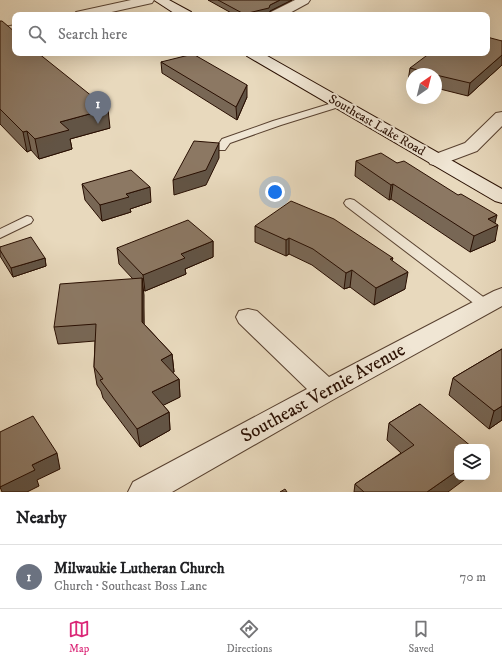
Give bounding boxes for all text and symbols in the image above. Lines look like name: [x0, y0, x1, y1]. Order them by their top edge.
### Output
search box: [12, 12, 490, 56]
icon: search: [26, 23, 48, 45]
text: Search here: [58, 25, 127, 44]
north arrow: [406, 68, 442, 104]
pin: 1: [85, 91, 111, 124]
street label: Southeast Lake Road: [326, 91, 429, 159]
your location: [265, 182, 285, 202]
street label: Southeast Vernie Avenue: [237, 338, 409, 448]
map controls: [454, 444, 490, 480]
button: layers: [454, 444, 490, 480]
text: Nearby: [16, 507, 66, 529]
text: Milwaukie Lutheran Church: [54, 559, 225, 578]
text: 1: [27, 569, 31, 585]
text: 70 m: [460, 569, 486, 585]
text: Church · Southeast Boss Lane: [54, 578, 207, 594]
tab: Map: [68, 618, 90, 656]
tab: Directions: [227, 618, 272, 656]
tab: Saved: [409, 618, 434, 656]

